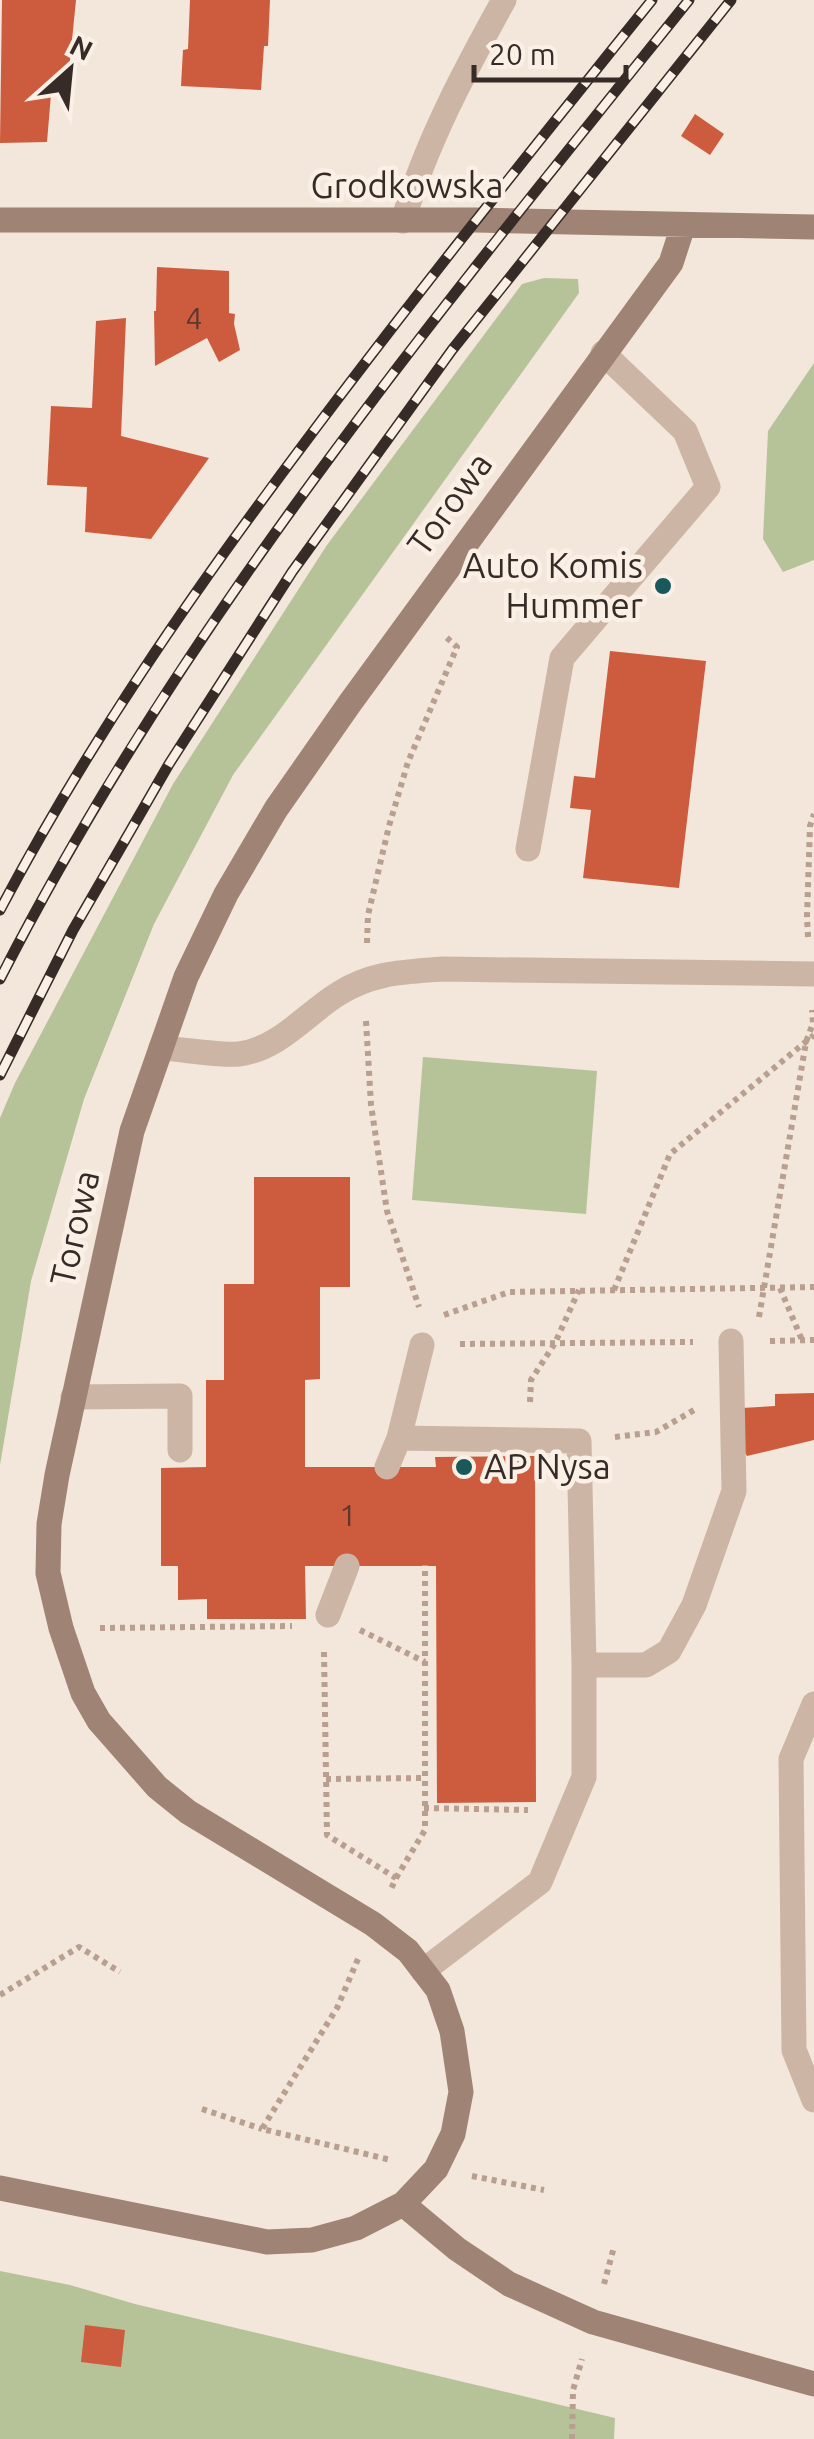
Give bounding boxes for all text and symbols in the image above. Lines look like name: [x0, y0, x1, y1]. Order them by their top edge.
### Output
north arrow: [20, 20, 120, 120]
scale bar: [474, 20, 626, 82]
text: N: [65, 29, 98, 66]
text: 20 m: [489, 37, 556, 71]
street label: Grodkowska: [311, 165, 503, 205]
house number: 4: [186, 301, 202, 335]
street label: Torowa: [399, 444, 500, 563]
place label: Auto Komis Hummer: [463, 545, 643, 625]
marker: Auto Komis Hummer: [652, 575, 674, 597]
street label: Torowa: [41, 1166, 107, 1289]
place label: AP Nysa: [484, 1446, 611, 1486]
marker: AP Nysa: [453, 1456, 475, 1478]
house number: 1: [340, 1498, 356, 1532]

